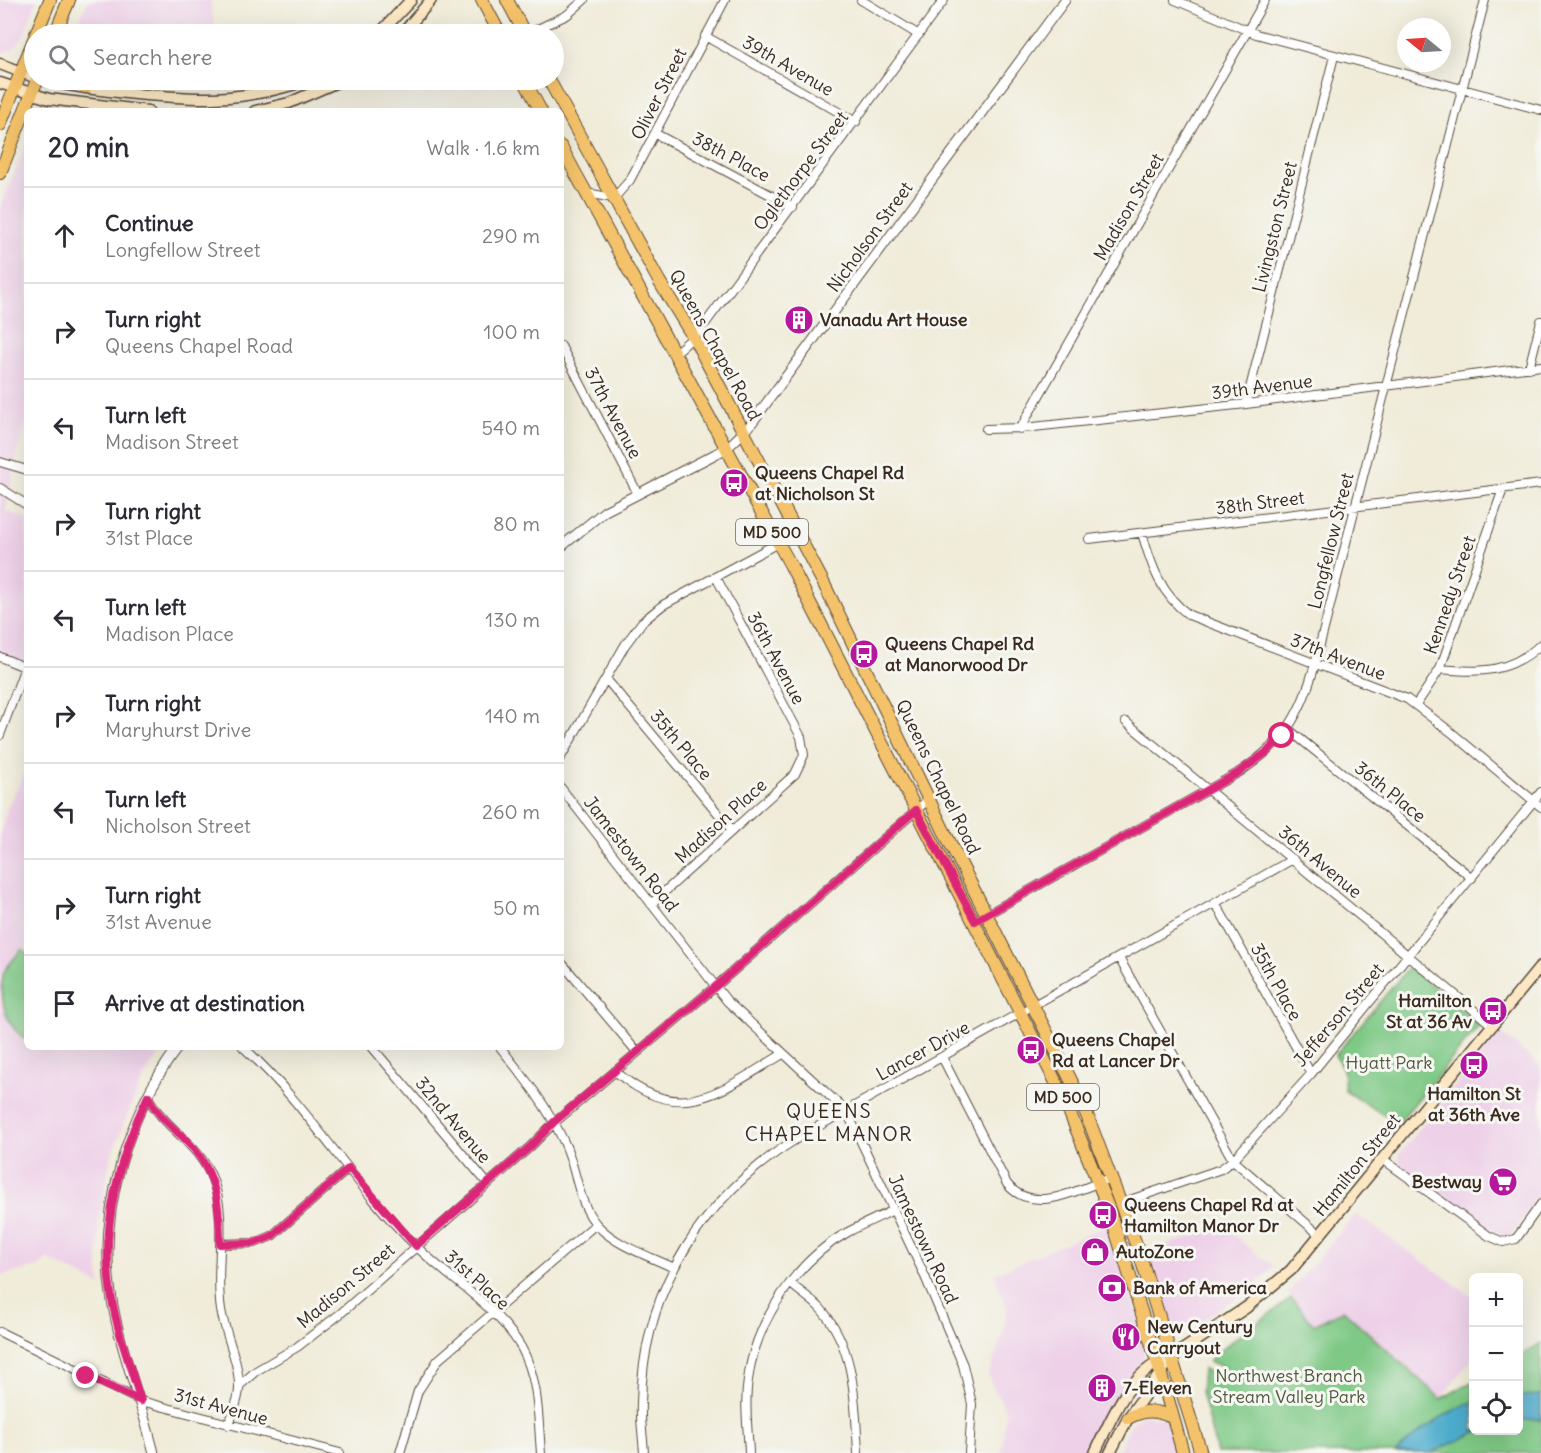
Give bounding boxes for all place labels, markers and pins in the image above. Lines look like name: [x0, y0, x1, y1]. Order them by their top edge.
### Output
building icon: Vanadu Art House: [783, 304, 815, 336]
place label: Vanadu Art House: [820, 308, 968, 331]
place label: Queens Chapel Rd at Nicholson St: [755, 461, 904, 505]
bus stop icon: Queens Chapel Rd at Nicholson St: [718, 467, 750, 499]
place label: Queens Chapel Rd at Manorwood Dr: [885, 632, 1034, 676]
bus stop icon: Queens Chapel Rd at Manorwood Dr: [848, 638, 880, 670]
place label: Hamilton St at 36 Av: [1386, 989, 1473, 1033]
bus stop icon: Hamilton St at 36 Av: [1477, 995, 1509, 1027]
place label: Queens Chapel Rd at Lancer Dr: [1052, 1028, 1180, 1072]
bus stop icon: Queens Chapel Rd at Lancer Dr: [1015, 1034, 1047, 1066]
bus stop icon: Hamilton St at 36th Ave: [1458, 1049, 1490, 1081]
place label: Hamilton St at 36th Ave: [1427, 1082, 1522, 1126]
supermarket icon: Bestway: [1487, 1166, 1519, 1198]
place label: Bestway: [1412, 1170, 1482, 1193]
place label: Queens Chapel Rd at Hamilton Manor Dr: [1124, 1193, 1295, 1237]
bus stop icon: Queens Chapel Rd at Hamilton Manor Dr: [1087, 1199, 1119, 1231]
shop icon: AutoZone: [1079, 1236, 1111, 1268]
place label: AutoZone: [1116, 1240, 1194, 1263]
bank icon: Bank of America: [1096, 1272, 1128, 1304]
place label: Bank of America: [1133, 1276, 1267, 1299]
place label: New Century Carryout: [1147, 1315, 1253, 1359]
restaurant icon: New Century Carryout: [1110, 1321, 1142, 1353]
building icon: 7-Eleven: [1086, 1372, 1118, 1404]
place label: 7-Eleven: [1123, 1376, 1193, 1399]

